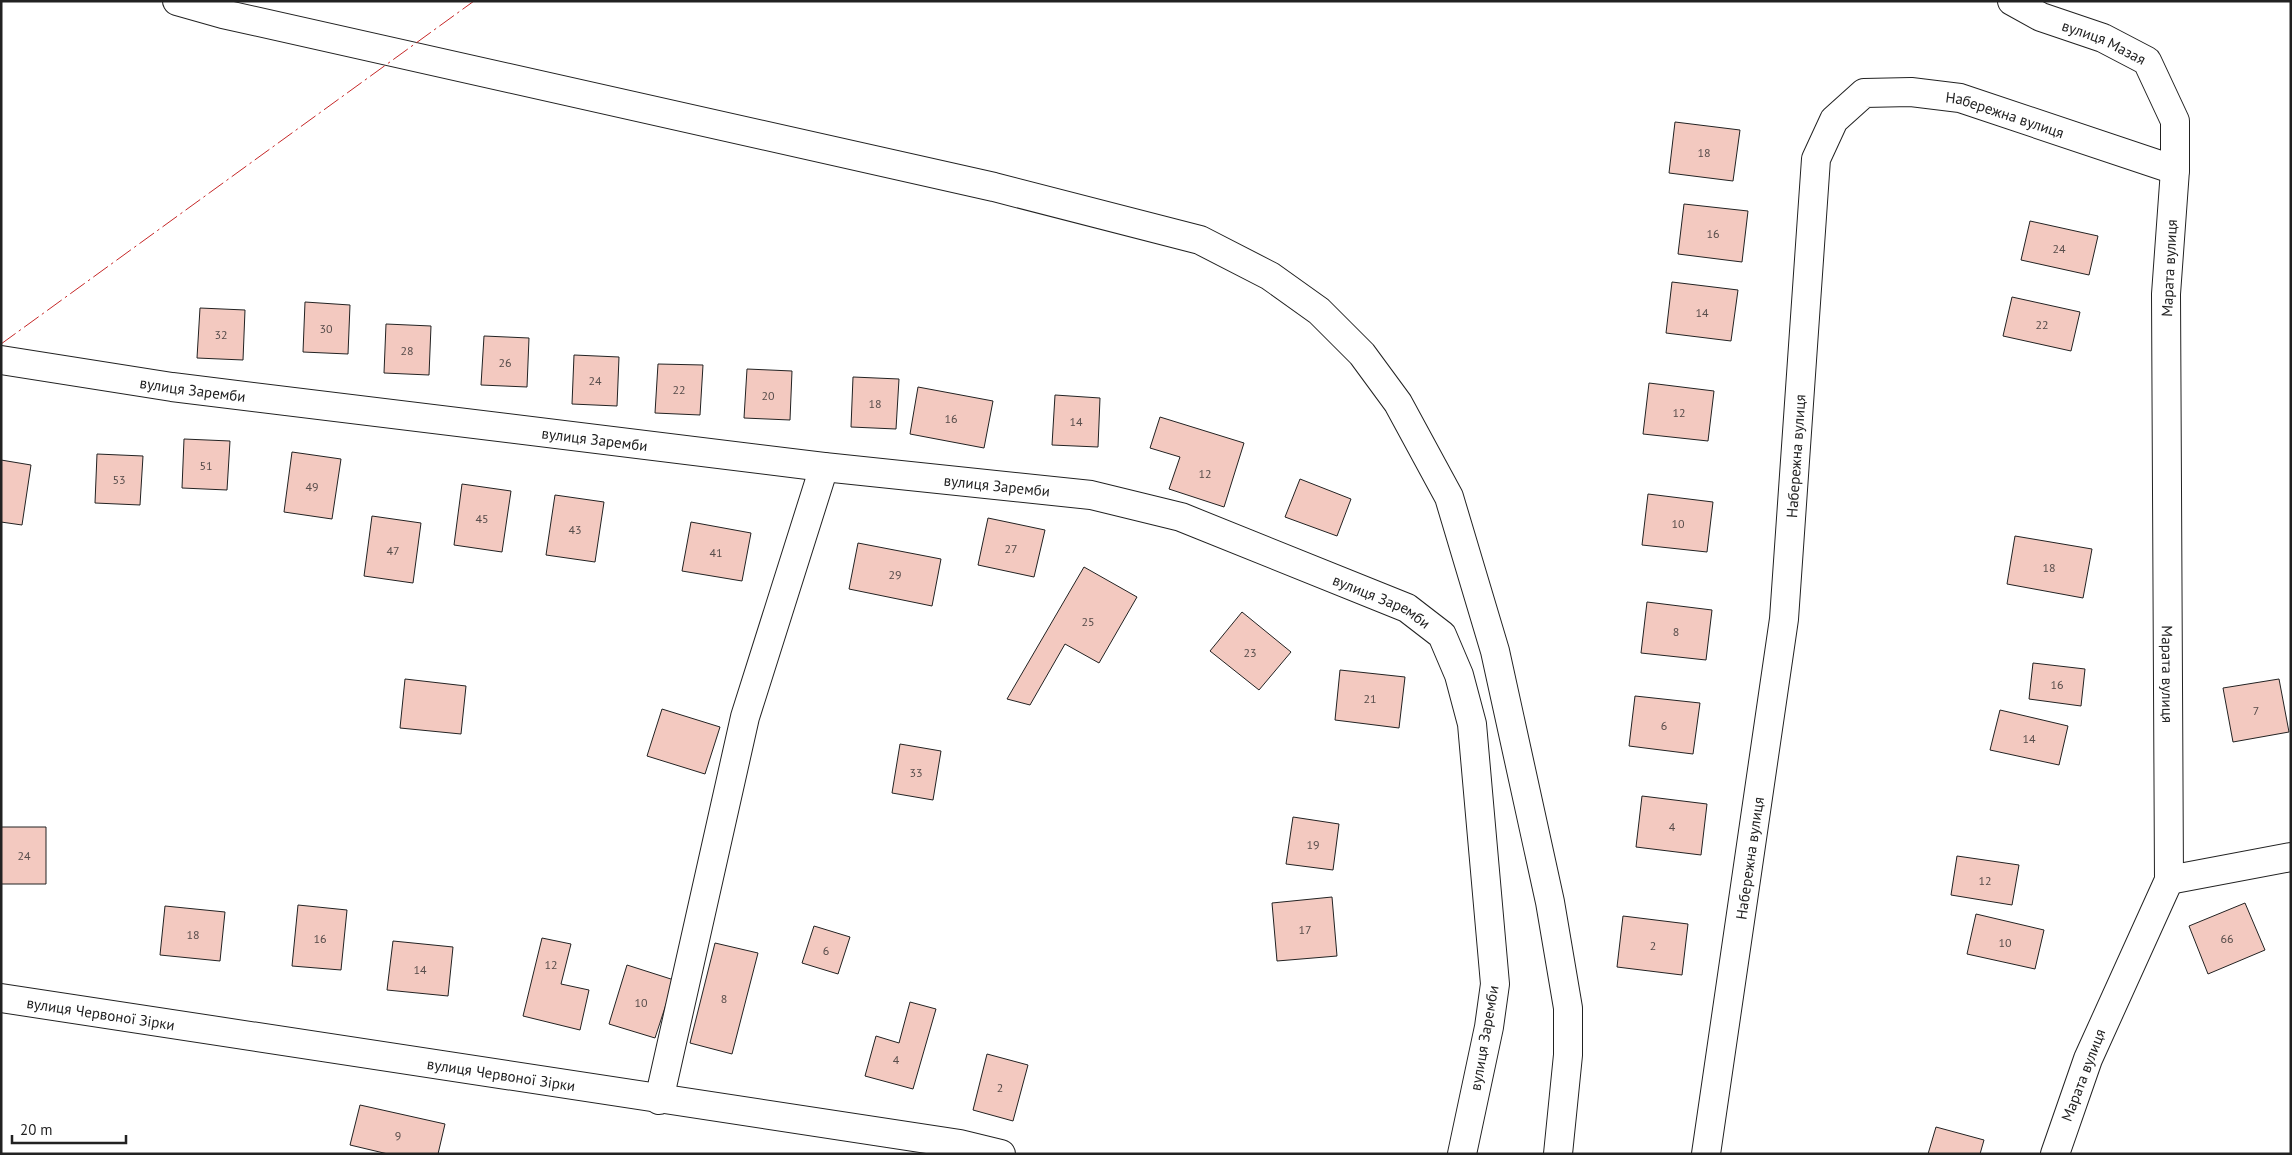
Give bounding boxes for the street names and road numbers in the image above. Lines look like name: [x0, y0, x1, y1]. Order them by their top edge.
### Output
street label: вулиця Мазая: [2060, 15, 2149, 68]
street label: Набережна вулиця: [1945, 87, 2067, 142]
street label: Марата вулиця: [2157, 219, 2181, 317]
street label: вулиця Заремби: [138, 373, 247, 405]
street label: Набережна вулиця: [1782, 394, 1809, 518]
street label: вулиця Заремби: [541, 423, 649, 455]
street label: вулиця Заремби: [943, 470, 1051, 500]
street label: вулиця Заремби: [1330, 570, 1435, 632]
street label: Марата вулиця: [2158, 625, 2178, 723]
street label: Набережна вулиця: [1731, 796, 1767, 921]
street label: вулиця Заремби: [1465, 984, 1503, 1092]
street label: вулиця Червоної Зірки: [25, 993, 176, 1034]
street label: Марата вулиця: [2057, 1026, 2109, 1124]
street label: вулиця Червоної Зірки: [426, 1053, 577, 1095]

